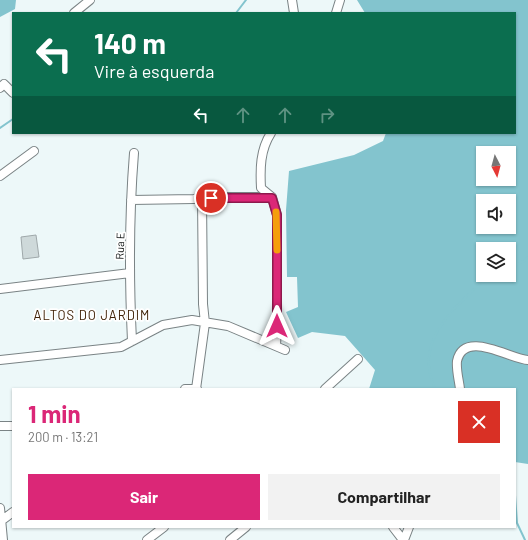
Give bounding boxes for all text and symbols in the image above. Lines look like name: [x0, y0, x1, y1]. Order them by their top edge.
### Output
text: 140 m: [94, 26, 166, 60]
icon: left: [28, 28, 80, 80]
text: Vire à esquerda: [94, 60, 214, 82]
icon: left: [190, 104, 212, 126]
icon: ahead: [232, 104, 254, 126]
icon: ahead: [274, 104, 296, 126]
icon: right: [316, 104, 338, 126]
north arrow: [476, 146, 516, 186]
map controls: [476, 146, 516, 282]
pin: [194, 181, 228, 215]
icon: arrive: [200, 187, 222, 209]
button: sound: [476, 194, 516, 234]
street label: Rua E: [113, 232, 126, 260]
button: layers: [476, 242, 516, 282]
position arrow: [256, 305, 298, 347]
district label: ALTOS DO JARDIM: [34, 307, 150, 323]
text: 1 min: [28, 399, 81, 428]
button: close: [458, 401, 500, 443]
text: 200 m · 13:21: [28, 429, 98, 445]
button: Sair: [28, 474, 260, 520]
button: Compartilhar: [268, 474, 500, 520]

